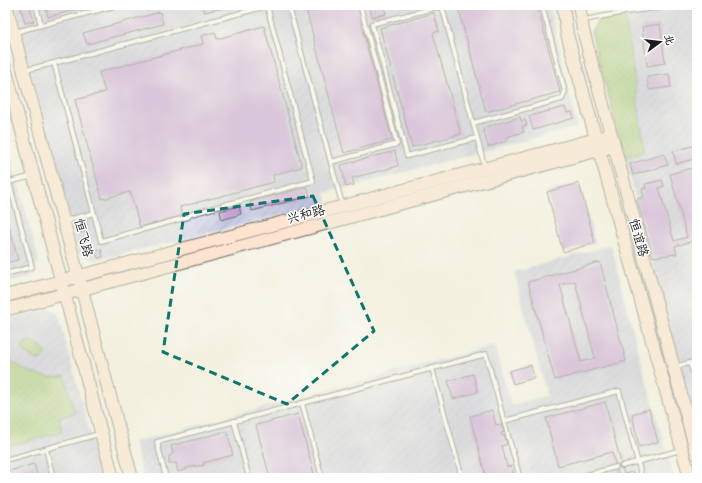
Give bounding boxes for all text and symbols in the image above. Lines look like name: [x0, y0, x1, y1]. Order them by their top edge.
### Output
north arrow: [640, 22, 680, 62]
text: 北: [660, 32, 678, 47]
street label: 兴和路: [285, 201, 327, 229]
street label: 恒飞路: [69, 217, 97, 259]
street label: 恒谊路: [623, 217, 653, 259]

